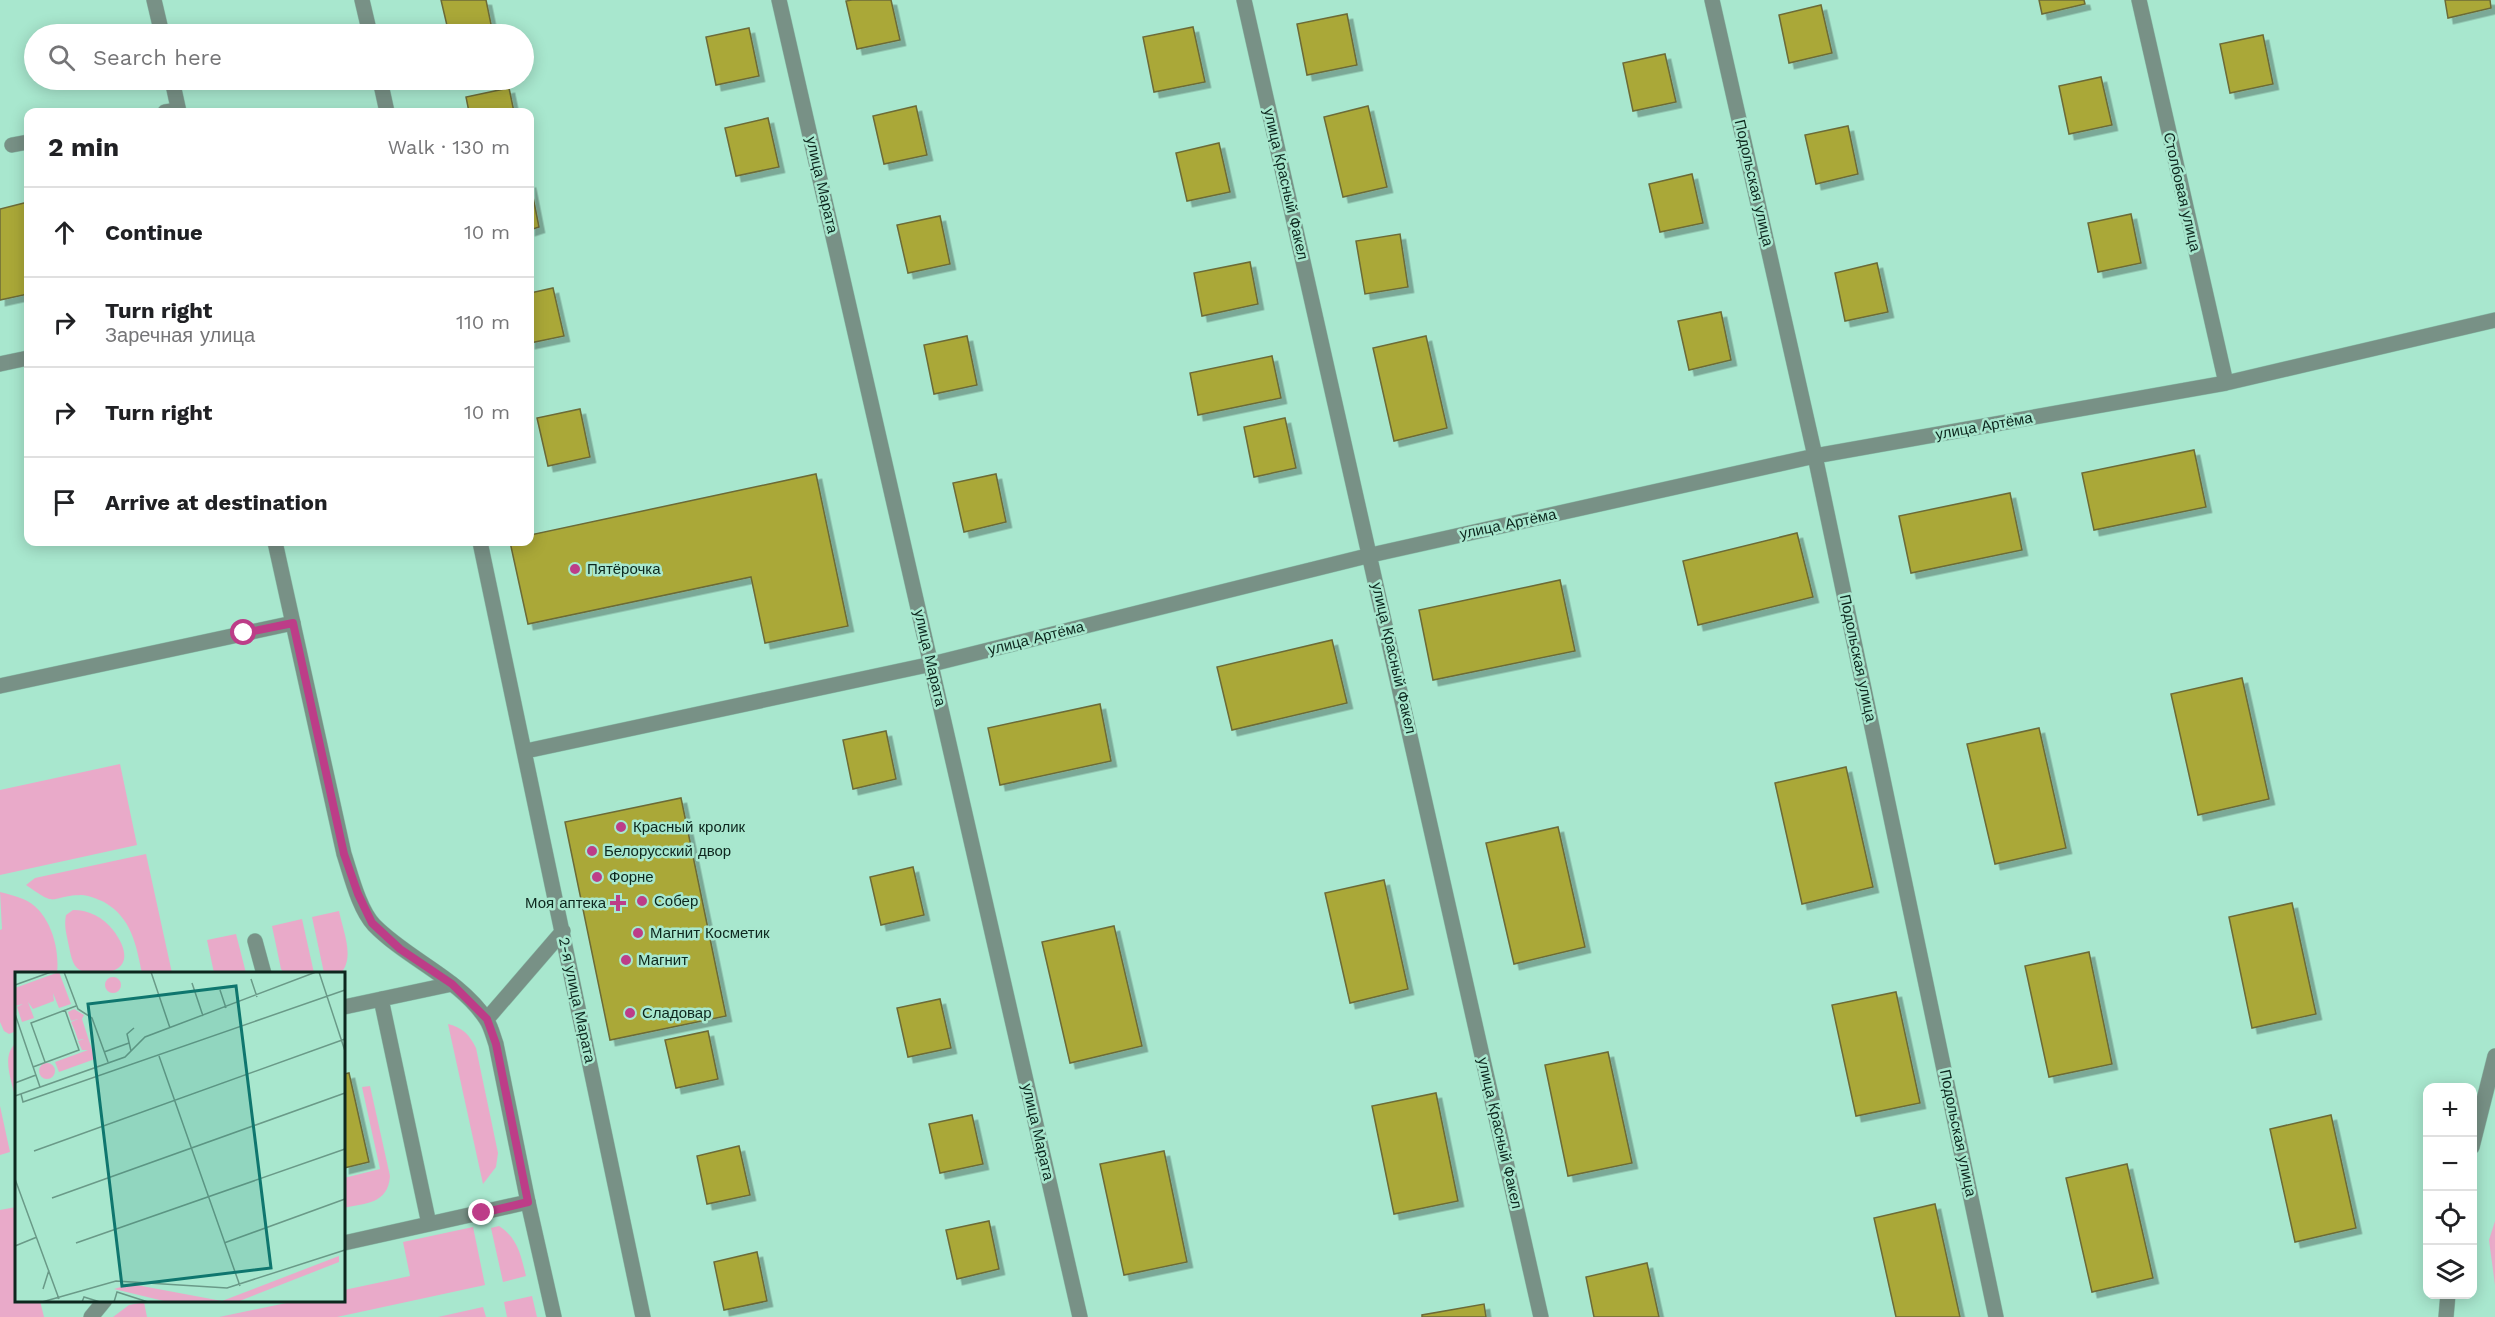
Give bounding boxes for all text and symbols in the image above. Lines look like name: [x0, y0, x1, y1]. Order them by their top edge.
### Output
search box: [24, 24, 534, 90]
icon: search: [45, 41, 78, 74]
text: Search here: [93, 45, 222, 70]
street label: улица Красный Факел: [1260, 107, 1312, 261]
street label: Подольская улица: [1731, 118, 1777, 249]
street label: Столбовая улица: [2160, 131, 2205, 254]
text: 2 min: [48, 132, 119, 162]
text: Walk · 130 m: [388, 135, 510, 159]
street label: улица Марата: [802, 135, 842, 236]
icon: ahead: [48, 216, 81, 249]
text: Continue: [105, 220, 203, 245]
text: 10 m: [464, 220, 510, 244]
text: Turn right: [105, 298, 212, 323]
icon: right: [48, 306, 81, 339]
text: 110 m: [456, 310, 510, 334]
text: Заречная улица: [105, 323, 255, 347]
icon: right: [48, 396, 81, 429]
text: Turn right: [105, 400, 212, 425]
text: 10 m: [464, 400, 510, 424]
street label: улица Артёма: [1934, 408, 2035, 443]
icon: arrive: [48, 486, 81, 519]
text: Arrive at destination: [105, 490, 328, 515]
street label: улица Артёма: [1458, 505, 1559, 543]
place label: Пятёрочка: [587, 560, 661, 578]
marker: Пятёрочка: [568, 562, 582, 576]
street label: улица Красный Факел: [1368, 581, 1420, 735]
street label: Подольская улица: [1836, 593, 1880, 724]
street label: улица Марата: [910, 608, 950, 709]
street label: улица Артёма: [986, 617, 1086, 659]
route start: [230, 619, 256, 645]
place label: Красный кролик: [633, 818, 746, 836]
marker: Красный кролик: [614, 820, 628, 834]
place label: Белорусский двор: [604, 842, 731, 860]
marker: Белорусский двор: [585, 844, 599, 858]
place label: Форне: [609, 868, 654, 886]
marker: Форне: [590, 870, 604, 884]
place label: Собер: [654, 892, 698, 910]
place label: Моя аптека: [525, 894, 607, 912]
marker: Собер: [635, 894, 649, 908]
marker: Моя аптека: [611, 896, 625, 910]
place label: Магнит Косметик: [650, 924, 770, 942]
marker: Магнит Косметик: [631, 926, 645, 940]
street label: 2-я улица Марата: [555, 935, 599, 1065]
place label: Магнит: [638, 951, 688, 969]
marker: Магнит: [619, 953, 633, 967]
inset map: [15, 972, 345, 1302]
place label: Сладовар: [642, 1004, 712, 1022]
marker: Сладовар: [623, 1006, 637, 1020]
street label: улица Красный Факел: [1474, 1056, 1526, 1210]
street label: Подольская улица: [1936, 1068, 1980, 1199]
street label: улица Марата: [1018, 1082, 1058, 1183]
map controls: [2423, 1083, 2477, 1299]
button: +: [2423, 1083, 2477, 1137]
button: −: [2423, 1137, 2477, 1191]
button: locate: [2423, 1191, 2477, 1245]
route end: [468, 1199, 494, 1225]
button: layers: [2423, 1245, 2477, 1299]

